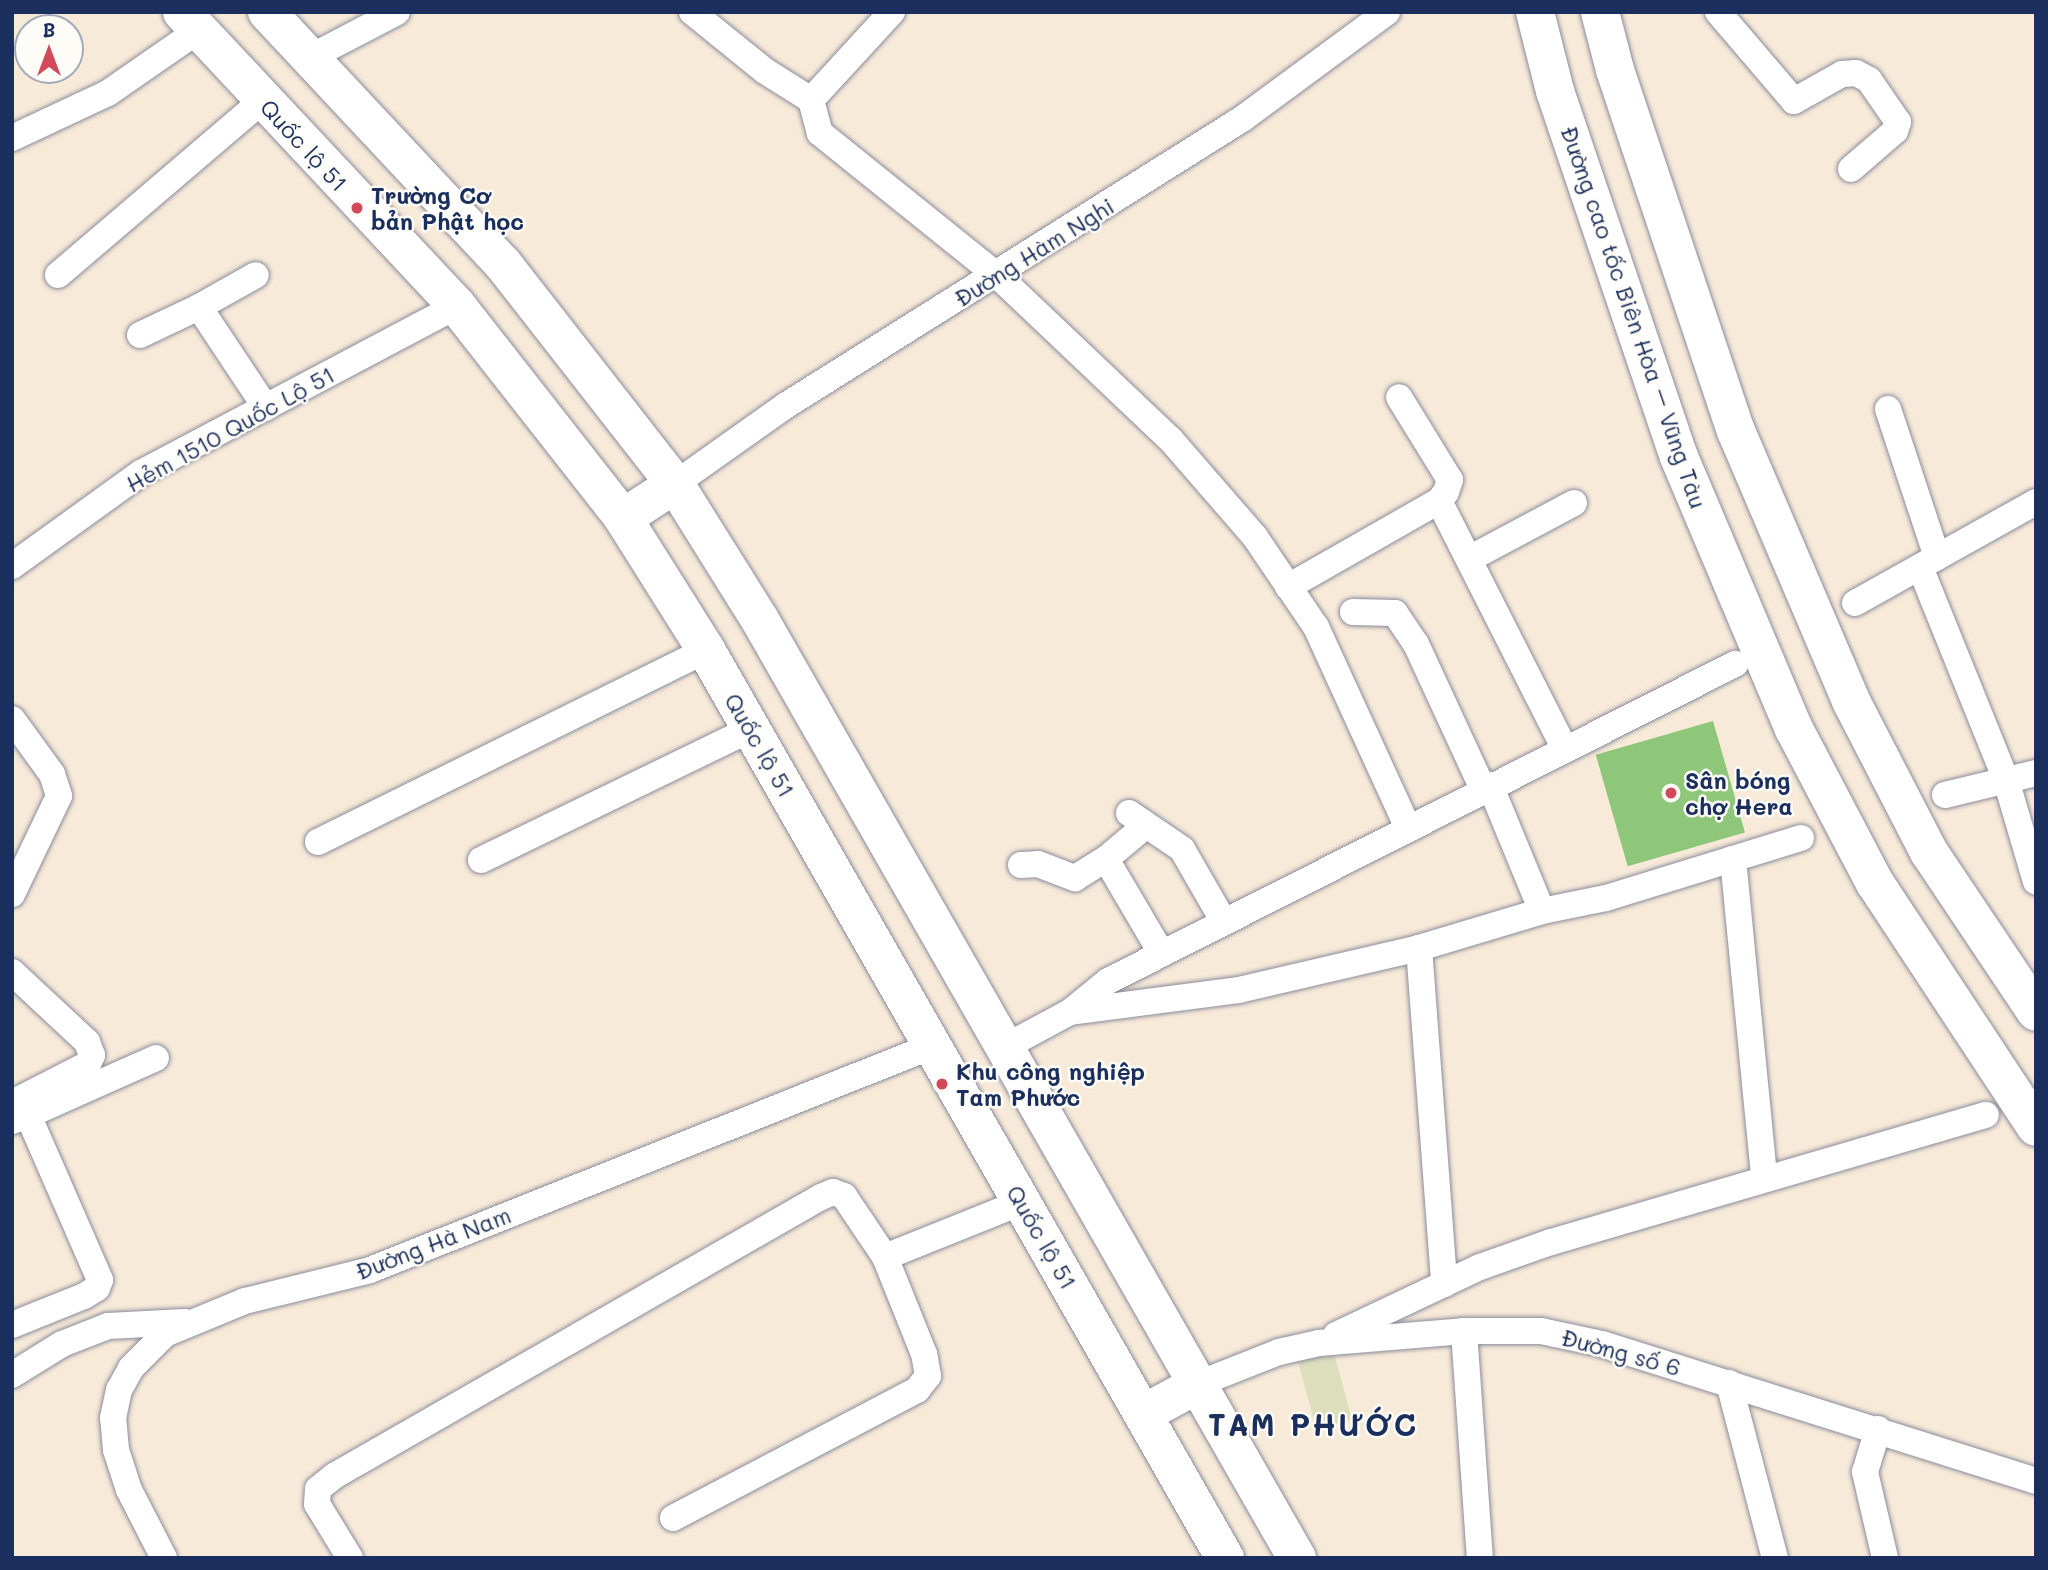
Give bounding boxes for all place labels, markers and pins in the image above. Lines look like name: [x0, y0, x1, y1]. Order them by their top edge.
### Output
place label: Trường Cơ bản Phật học: [371, 181, 524, 235]
marker: Trường Cơ bản Phật học: [349, 200, 365, 216]
place label: Sân bóng chợ Hera: [1685, 766, 1793, 820]
marker: Sân bóng chợ Hera: [1663, 785, 1679, 801]
place label: Khu công nghiệp Tam Phước: [956, 1057, 1145, 1111]
marker: Khu công nghiệp Tam Phước: [934, 1076, 950, 1092]

